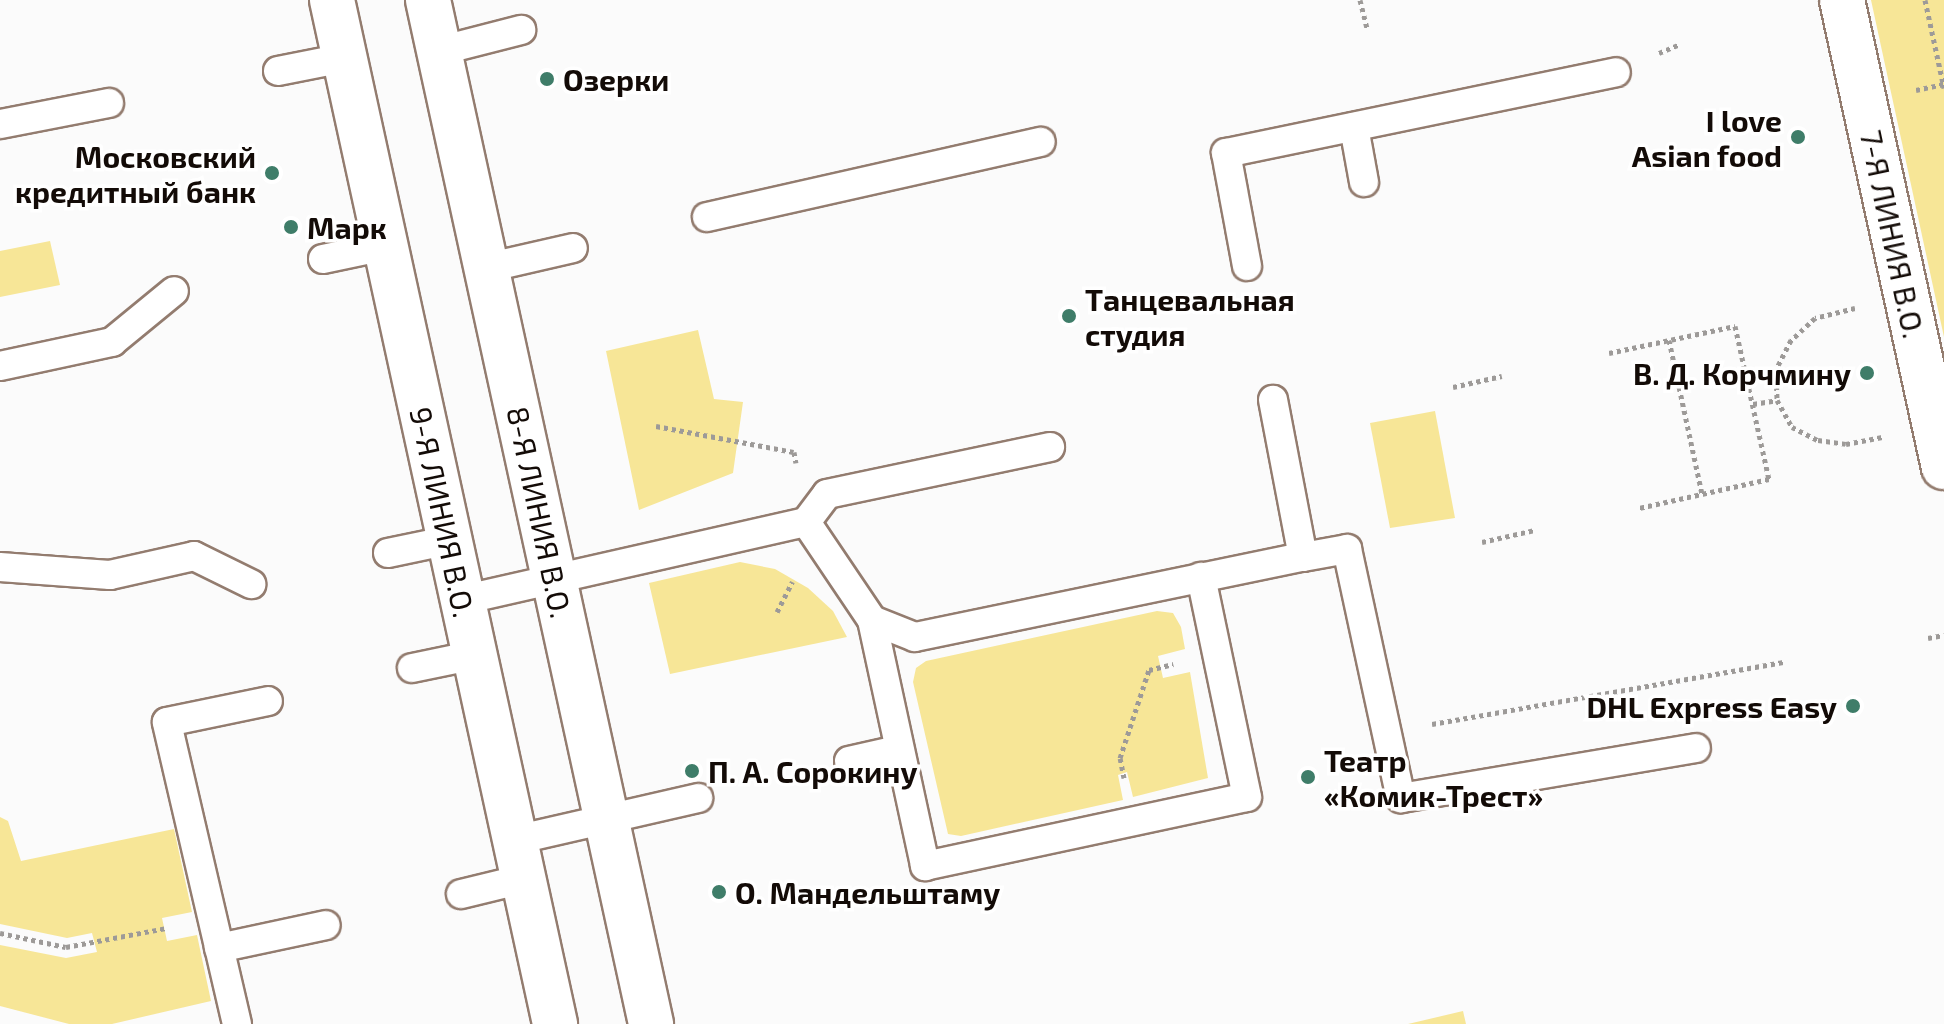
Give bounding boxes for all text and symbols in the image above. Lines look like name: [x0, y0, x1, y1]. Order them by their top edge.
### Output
place label: Озерки: [563, 61, 669, 97]
marker: Озерки: [538, 70, 556, 88]
place label: I love Asian food: [1631, 102, 1782, 172]
street label: 7-Я ЛИНИЯ В.О.: [1853, 127, 1933, 341]
marker: I love Asian food: [1789, 128, 1807, 146]
place label: Московский кредитный банк: [15, 138, 256, 208]
marker: Московский кредитный банк: [263, 164, 281, 182]
place label: Марк: [307, 209, 387, 245]
marker: Марк: [282, 218, 300, 236]
place label: Танцевальная студия: [1085, 281, 1295, 352]
marker: Танцевальная студия: [1060, 307, 1078, 325]
place label: В. Д. Корчмину: [1633, 355, 1851, 391]
marker: В. Д. Корчмину: [1858, 364, 1876, 382]
street label: 8-Я ЛИНИЯ В.О.: [500, 403, 580, 621]
street label: 9-Я ЛИНИЯ В.О.: [403, 404, 483, 620]
place label: DHL Express Easy: [1586, 688, 1837, 724]
marker: DHL Express Easy: [1844, 697, 1862, 715]
place label: Театр «Комик-Трест»: [1324, 742, 1543, 812]
place label: П. А. Сорокину: [708, 753, 917, 789]
marker: П. А. Сорокину: [683, 762, 701, 780]
marker: Театр «Комик-Трест»: [1299, 768, 1317, 786]
place label: О. Мандельштаму: [735, 874, 1000, 910]
marker: О. Мандельштаму: [710, 883, 728, 901]

